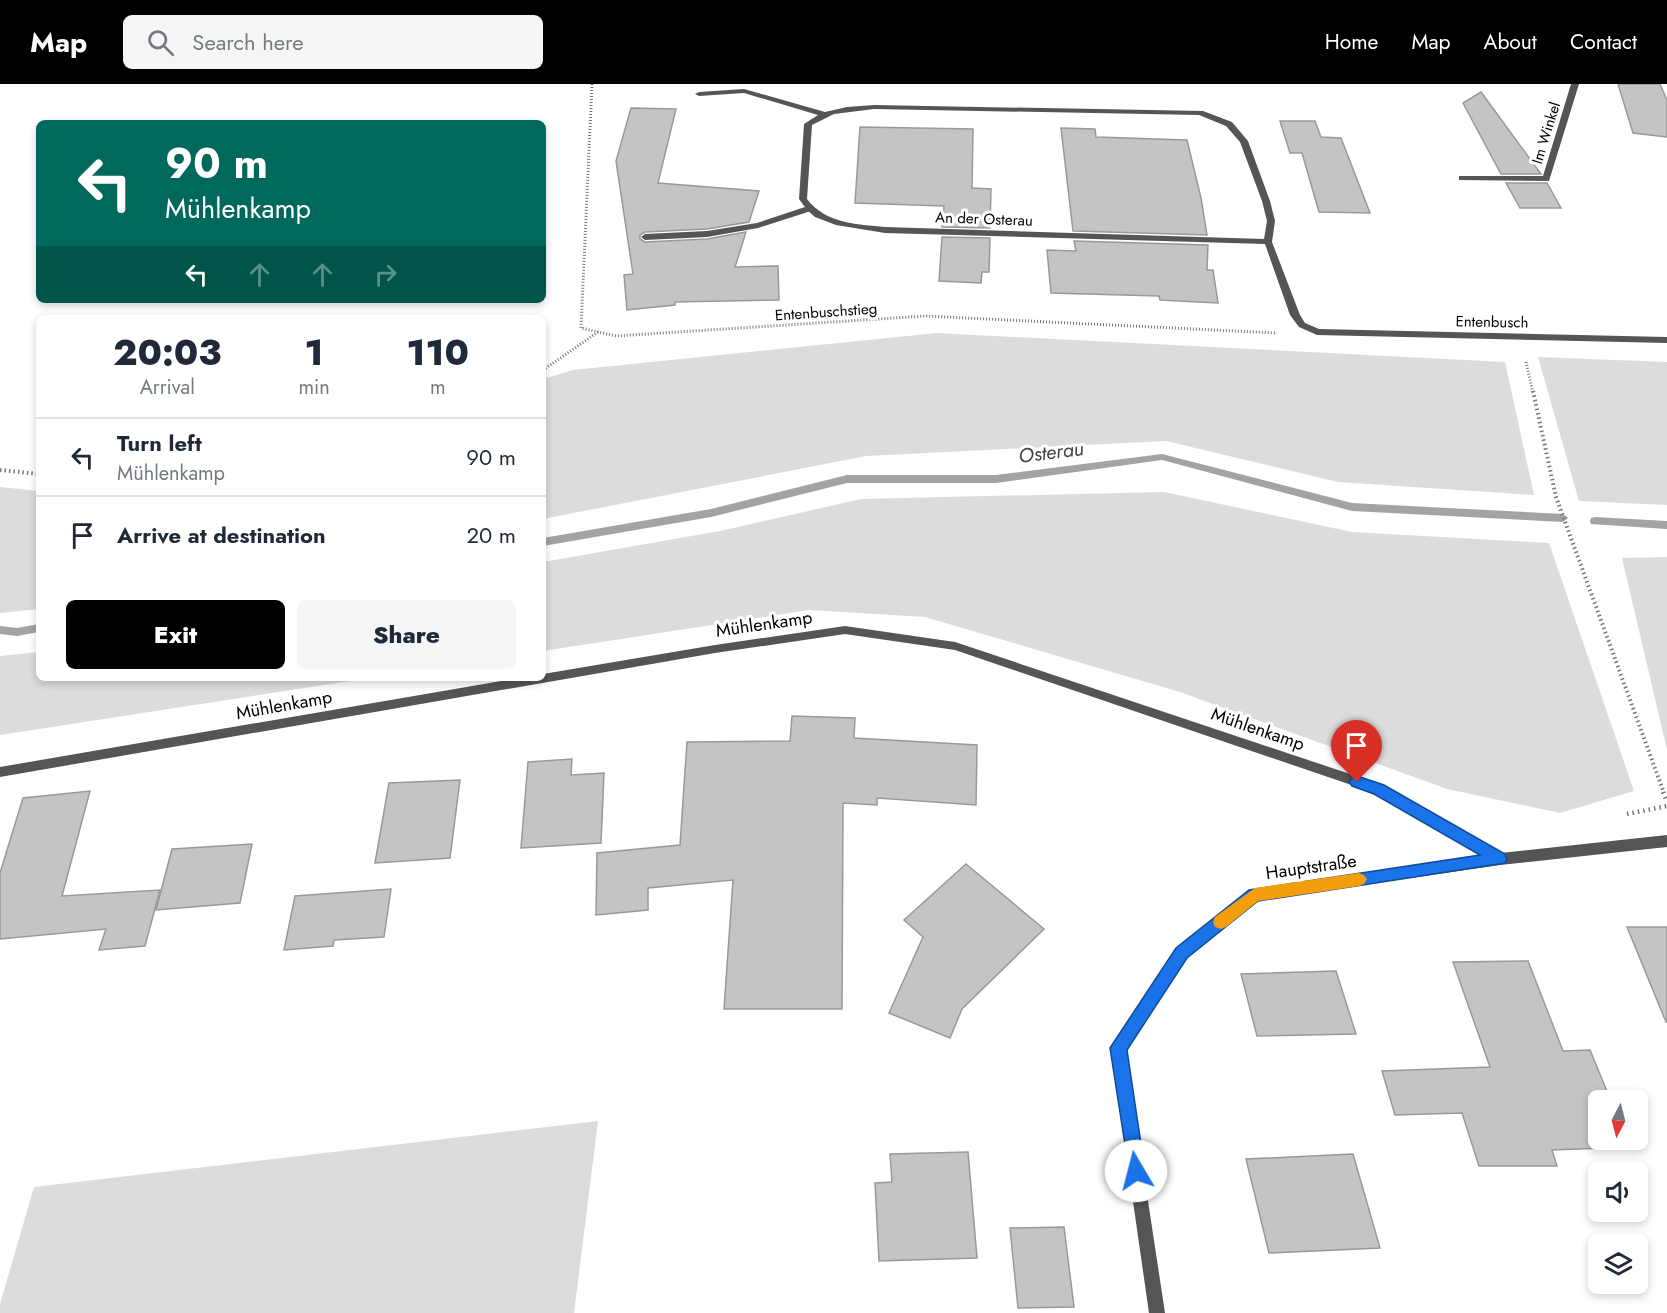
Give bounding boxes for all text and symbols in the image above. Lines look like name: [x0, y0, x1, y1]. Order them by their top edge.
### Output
search box: [123, 15, 543, 69]
text: Map: [30, 22, 87, 63]
icon: search: [144, 26, 177, 59]
text: Search here: [192, 26, 304, 58]
text: Home: [1325, 27, 1378, 57]
text: Map: [1411, 27, 1451, 57]
text: About: [1484, 27, 1537, 57]
text: Contact: [1570, 27, 1637, 57]
street label: Im Winkel: [1526, 99, 1566, 167]
text: 90 m: [165, 133, 268, 194]
icon: left: [66, 144, 144, 222]
text: Mühlenkamp: [165, 189, 311, 228]
street label: An der Osterau: [935, 206, 1033, 232]
icon: left: [180, 258, 213, 291]
icon: ahead: [243, 258, 276, 291]
icon: ahead: [306, 258, 339, 291]
icon: right: [369, 258, 402, 291]
street label: Entenbuschstieg: [774, 297, 878, 327]
street label: Entenbusch: [1455, 310, 1529, 334]
text: 20:03: [113, 326, 221, 378]
text: 1: [305, 326, 324, 378]
text: 110: [407, 326, 469, 378]
text: Arrival: [140, 373, 195, 402]
text: min: [298, 373, 330, 402]
text: m: [430, 373, 446, 402]
text: Turn left: [117, 427, 202, 459]
water label: Osterau: [1017, 434, 1085, 471]
icon: left: [66, 441, 99, 474]
text: 90 m: [466, 441, 516, 473]
text: Mühlenkamp: [117, 459, 225, 488]
icon: arrive: [66, 519, 99, 552]
text: Arrive at destination: [117, 519, 326, 551]
text: 20 m: [467, 519, 516, 551]
button: Exit: [66, 600, 285, 669]
button: Share: [297, 600, 516, 669]
street label: Mühlenkamp: [714, 604, 814, 644]
street label: Mühlenkamp: [234, 684, 334, 726]
street label: Mühlenkamp: [1208, 701, 1308, 757]
pin: [1331, 720, 1382, 782]
icon: arrive: [1340, 729, 1373, 762]
street label: Hauptstraße: [1264, 848, 1358, 886]
north arrow: [1588, 1090, 1648, 1150]
map controls: [1588, 1090, 1648, 1294]
position arrow: [1104, 1139, 1168, 1203]
button: sound: [1588, 1162, 1648, 1222]
button: layers: [1588, 1234, 1648, 1294]

